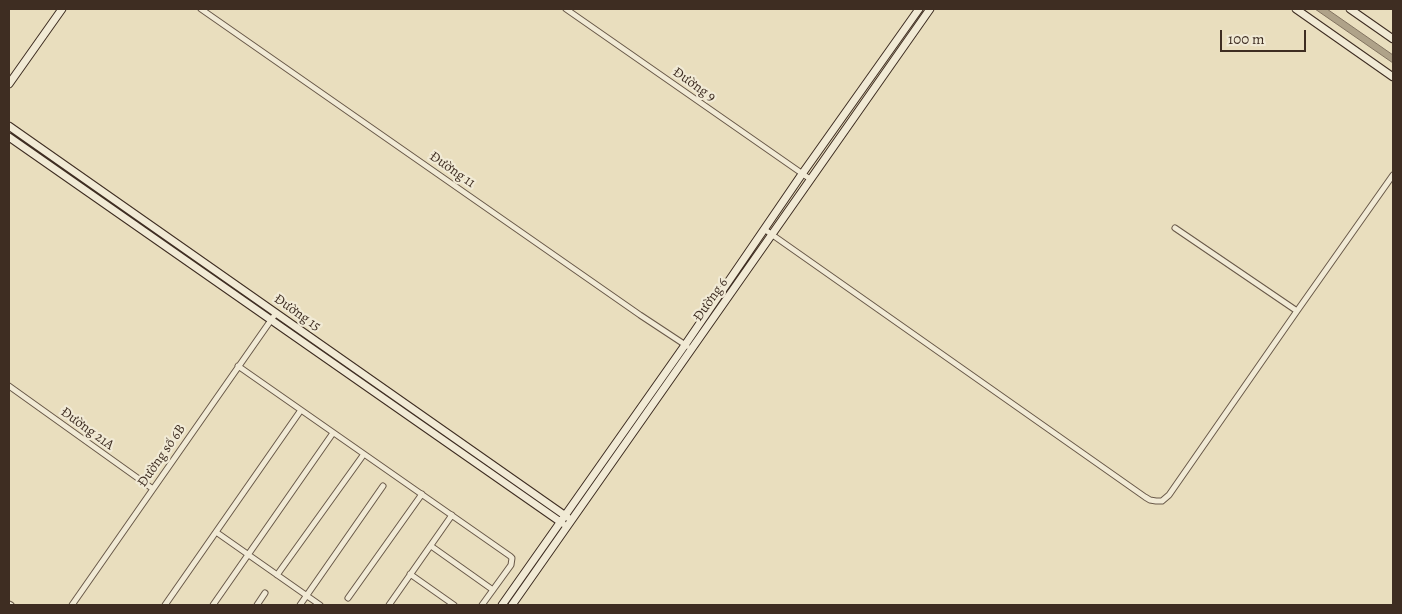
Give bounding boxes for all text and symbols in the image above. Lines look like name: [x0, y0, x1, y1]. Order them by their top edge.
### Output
scale bar: [1222, 20, 1308, 52]
text: 100 m: [1228, 29, 1265, 49]
street label: Đường 9: [669, 64, 719, 106]
street label: Đường 11: [426, 148, 478, 192]
street label: Đường 6: [690, 275, 732, 325]
street label: Đường 15: [270, 291, 324, 335]
street label: Đường 21A: [57, 404, 117, 454]
street label: Đường số 6B: [134, 421, 190, 491]

